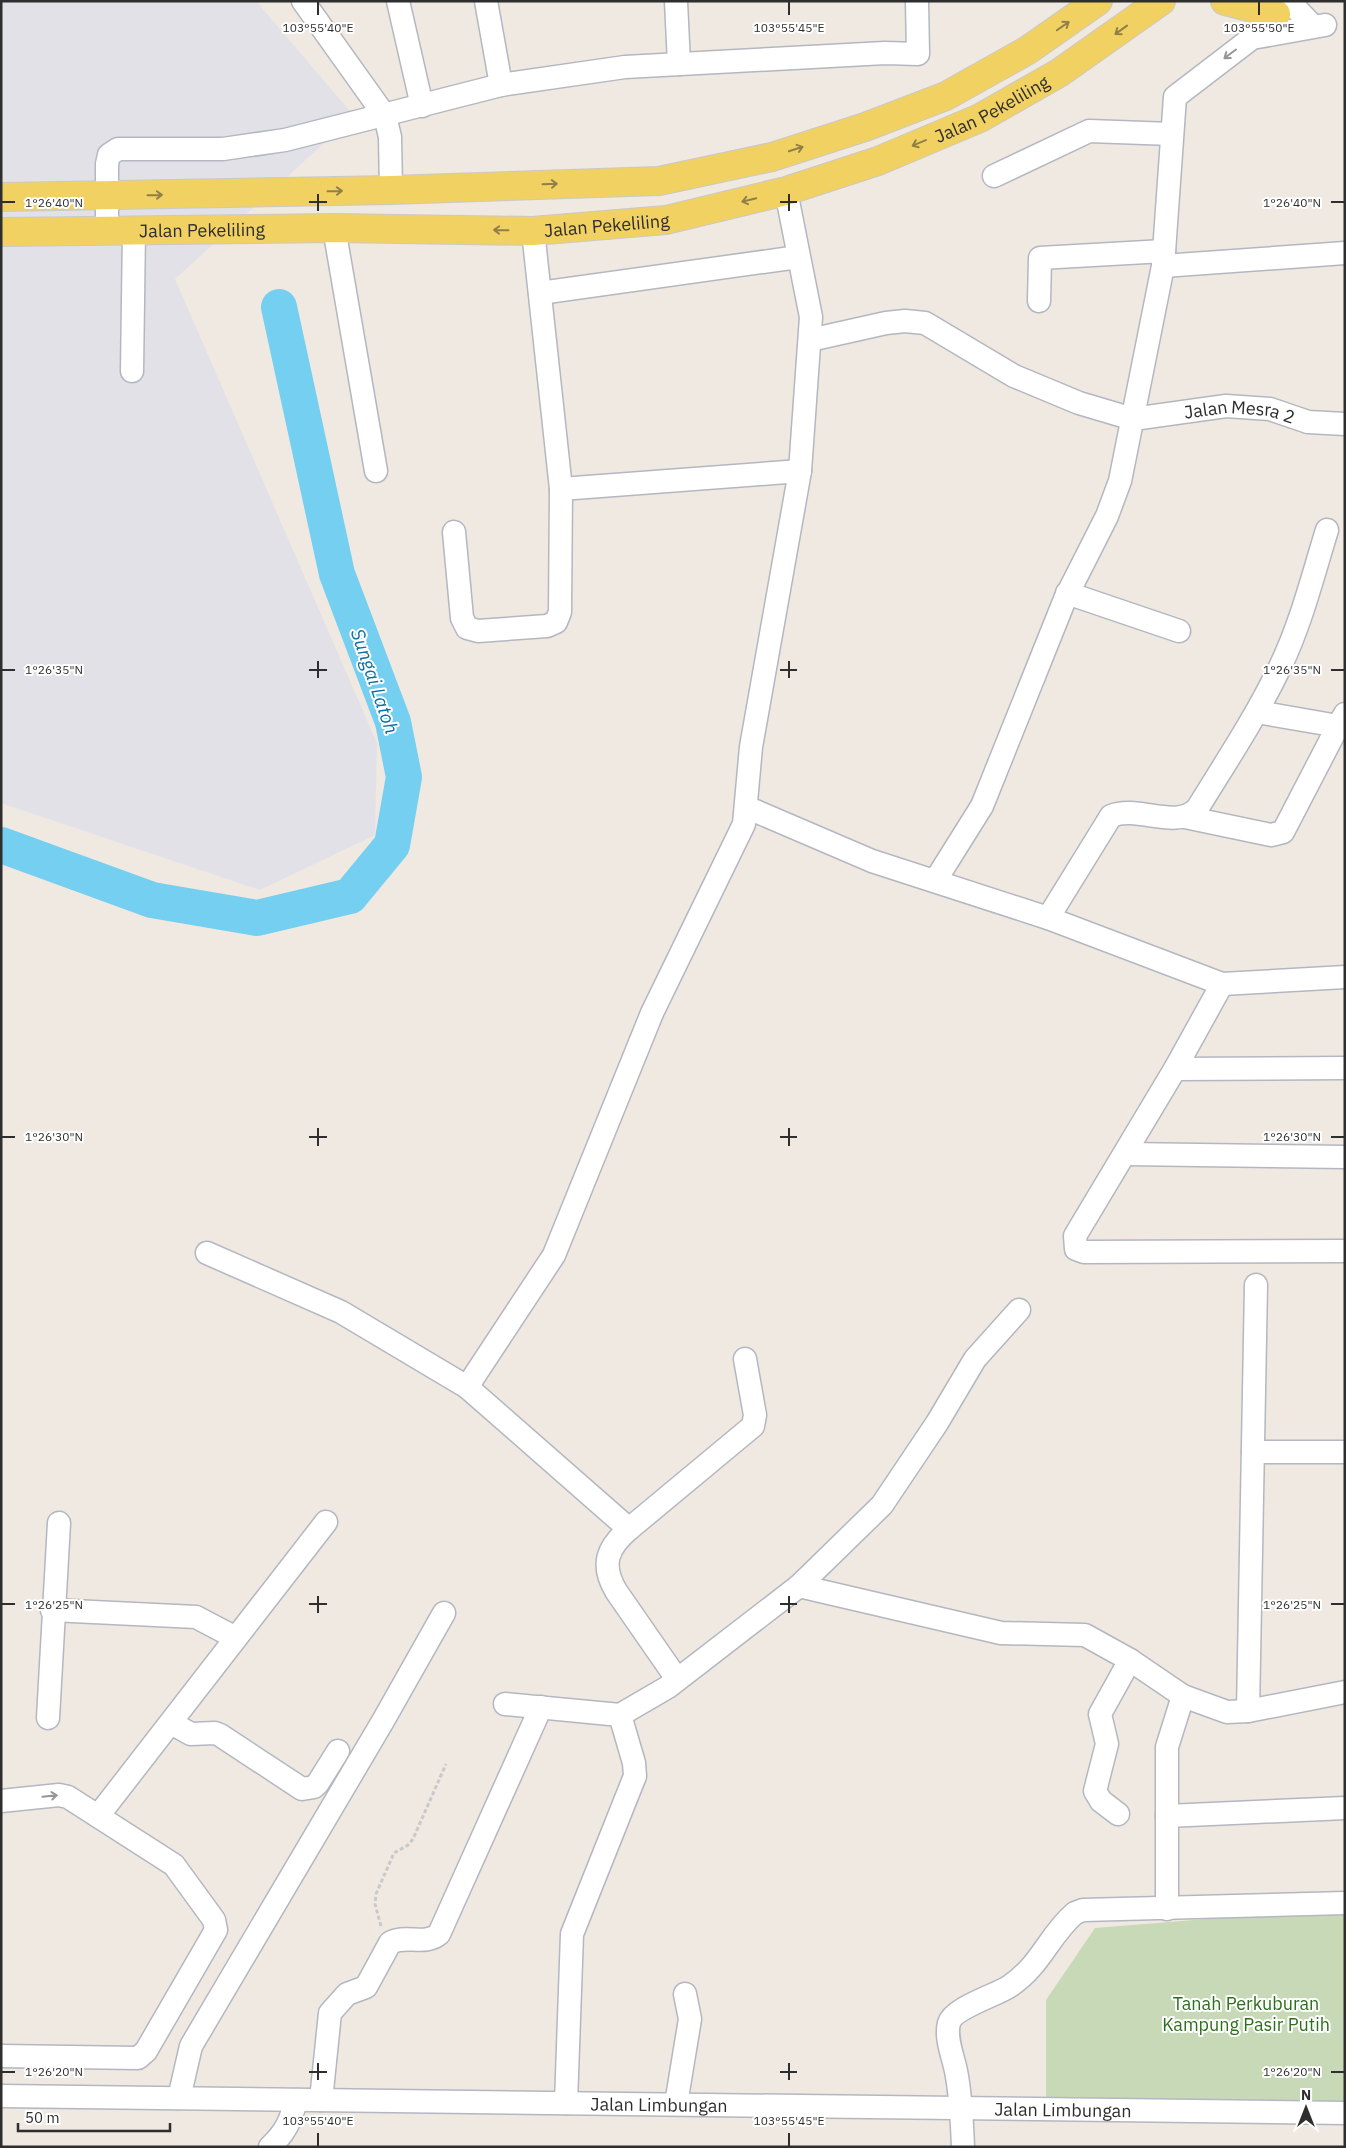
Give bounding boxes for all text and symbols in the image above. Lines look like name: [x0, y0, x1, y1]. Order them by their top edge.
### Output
text: 103°55'40"E: [283, 20, 353, 35]
text: 103°55'45"E: [754, 20, 824, 35]
text: 103°55'50"E: [1224, 20, 1294, 35]
one-way arrow: [1056, 21, 1070, 31]
one-way arrow: [1114, 25, 1128, 35]
one-way arrow: [1223, 49, 1237, 59]
street label: Jalan Pekeliling: [931, 69, 1053, 147]
one-way arrow: [912, 139, 927, 149]
one-way arrow: [788, 144, 803, 153]
one-way arrow: [542, 180, 558, 189]
one-way arrow: [326, 186, 343, 196]
one-way arrow: [147, 191, 163, 200]
text: 1°26'40"N: [25, 195, 83, 210]
text: 1°26'40"N: [1263, 195, 1321, 210]
one-way arrow: [741, 196, 757, 205]
street label: Jalan Pekeliling: [543, 208, 671, 242]
street label: Jalan Pekeliling: [139, 217, 266, 242]
one-way arrow: [494, 225, 510, 235]
street label: Jalan Mesra 2: [1182, 394, 1298, 428]
water label: Sungai Latoh: [346, 625, 404, 737]
text: 1°26'35"N: [25, 662, 83, 677]
text: 1°26'35"N: [1263, 662, 1321, 677]
text: 1°26'30"N: [25, 1129, 83, 1144]
text: 1°26'30"N: [1263, 1129, 1321, 1144]
text: 1°26'25"N: [25, 1597, 83, 1612]
text: 1°26'25"N: [1263, 1597, 1321, 1612]
one-way arrow: [41, 1791, 57, 1800]
park label: Tanah Perkuburan Kampung Pasir Putih: [1162, 1992, 1330, 2036]
text: 1°26'20"N: [25, 2064, 83, 2079]
text: 1°26'20"N: [1263, 2064, 1321, 2079]
north arrow: [1281, 2083, 1331, 2133]
text: N: [1301, 2086, 1311, 2104]
street label: Jalan Limbungan: [590, 2092, 728, 2117]
street label: Jalan Limbungan: [994, 2097, 1132, 2122]
scale bar: [18, 2100, 170, 2132]
text: 50 m: [25, 2108, 60, 2127]
text: 103°55'40"E: [283, 2113, 353, 2128]
text: 103°55'45"E: [754, 2113, 824, 2128]

